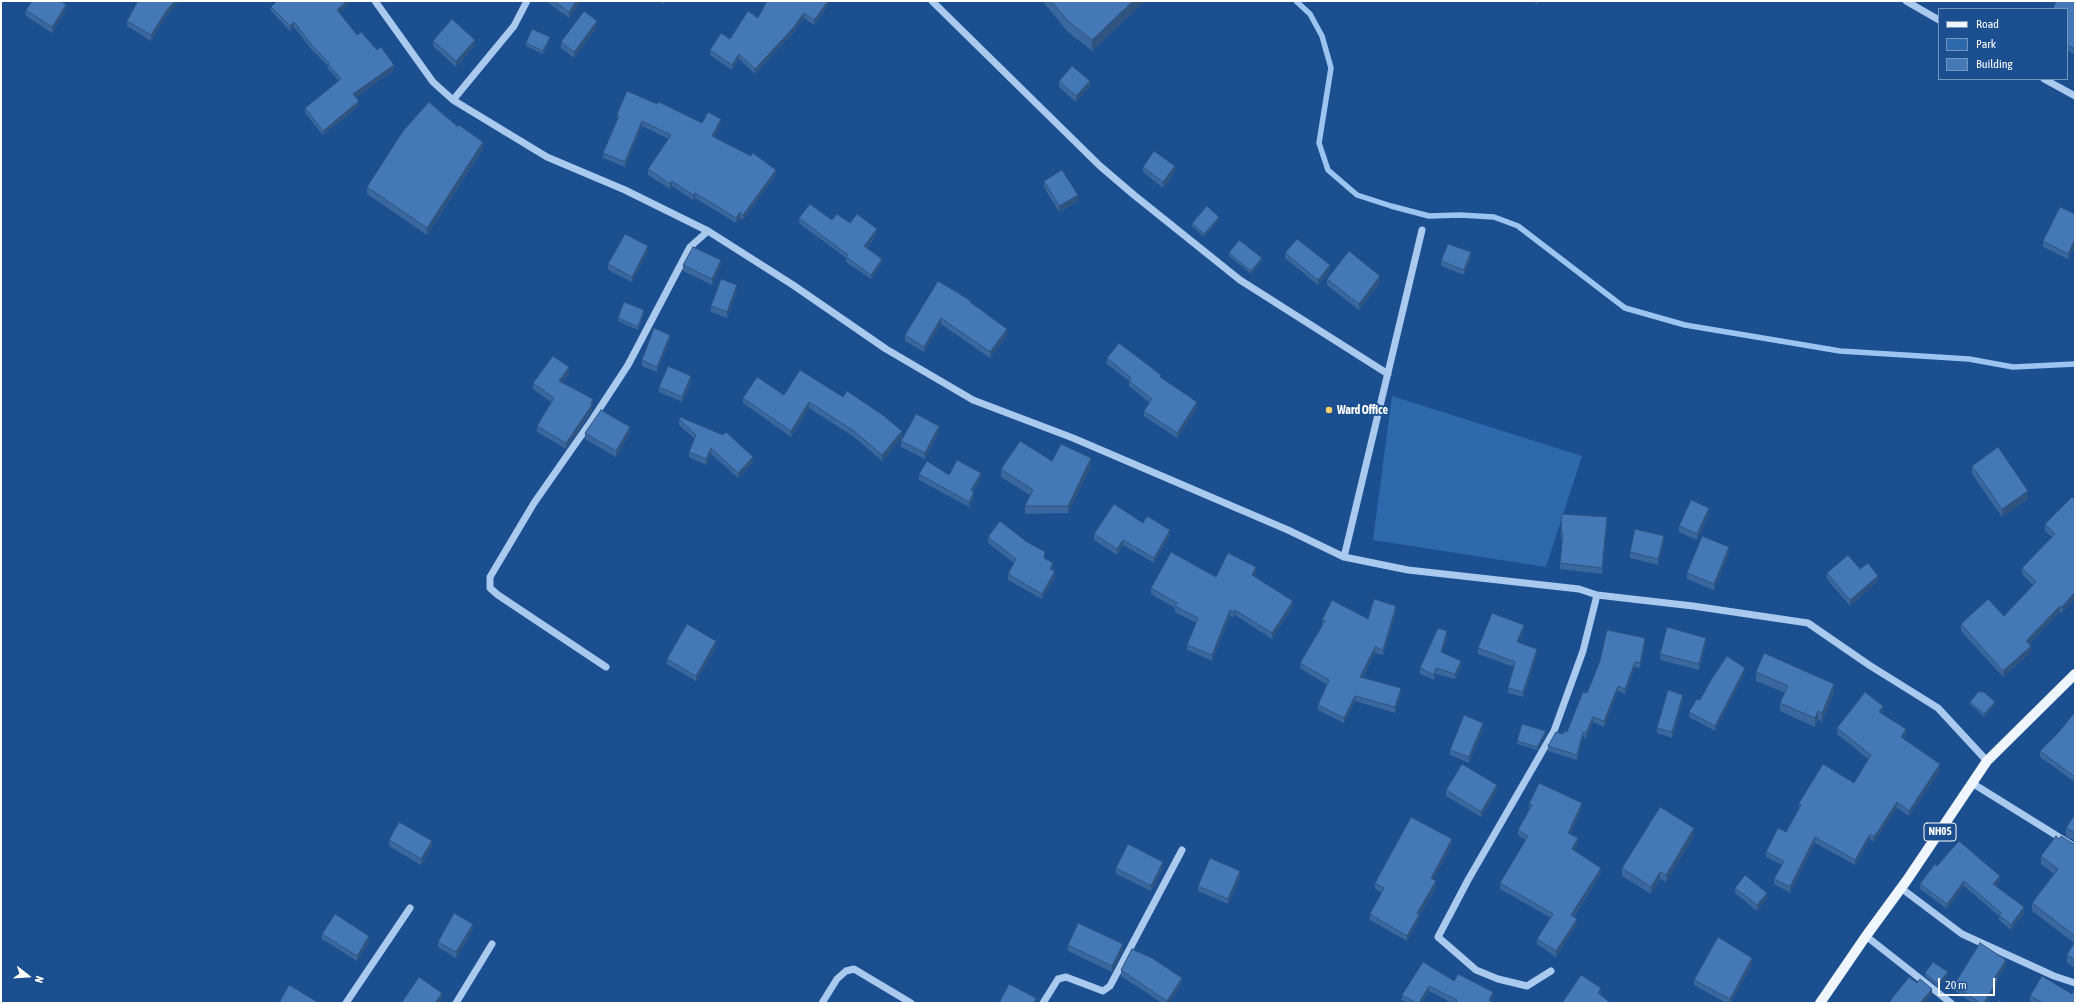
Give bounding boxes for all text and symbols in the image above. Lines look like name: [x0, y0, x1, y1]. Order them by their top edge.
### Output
legend: [1938, 8, 2068, 80]
text: Road: [1976, 17, 1999, 31]
text: Park: [1976, 37, 1996, 51]
text: Building: [1976, 57, 2013, 71]
place label: Ward Office: [1337, 403, 1388, 417]
marker: Ward Office: [1324, 405, 1334, 415]
road number: NH05: [1924, 823, 1956, 841]
north arrow: [8, 956, 48, 996]
scale bar: [1940, 970, 1997, 996]
text: N: [33, 975, 46, 984]
text: 20 m: [1945, 978, 1967, 992]

